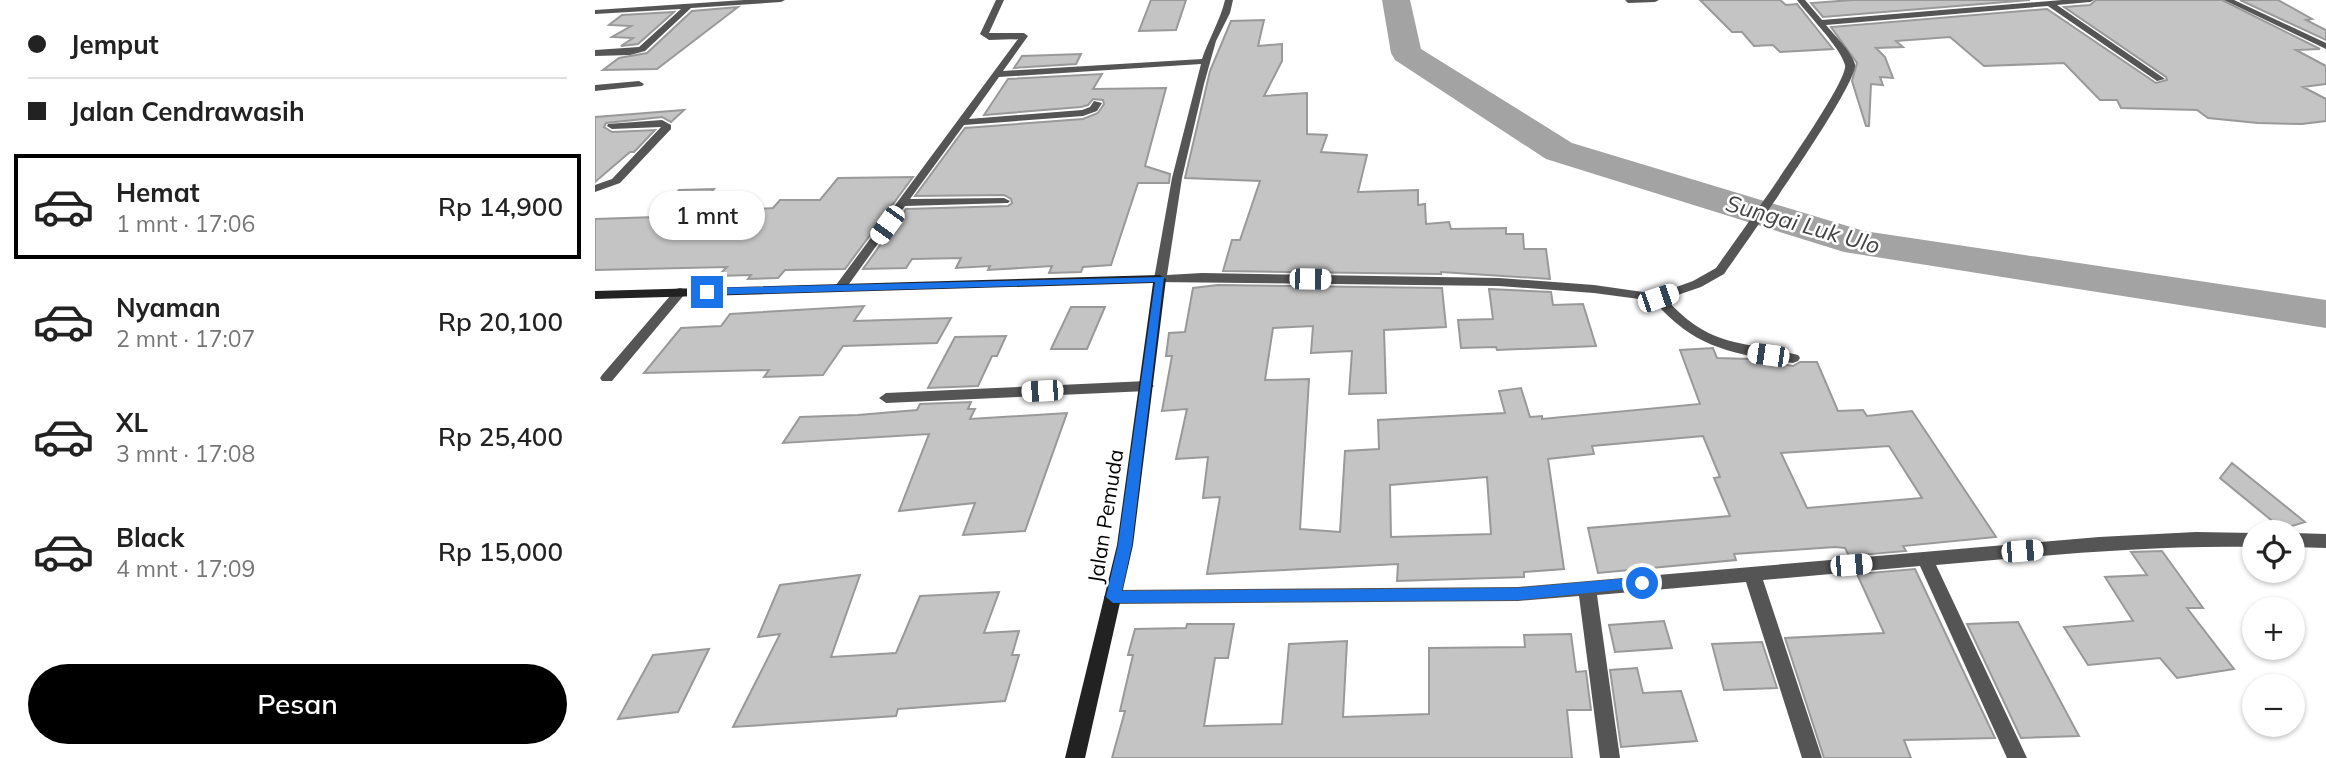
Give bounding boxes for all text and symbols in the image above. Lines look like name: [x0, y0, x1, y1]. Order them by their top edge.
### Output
text: Jemput: [70, 28, 159, 61]
text: Jalan Cendrawasih: [70, 95, 305, 128]
icon: car: [32, 175, 95, 238]
text: Hemat: [116, 176, 200, 209]
water label: Sungai Luk Ulo: [1723, 188, 1883, 260]
text: Rp 14,900: [438, 190, 563, 223]
callout: 1 mnt: [649, 190, 765, 240]
text: 1 mnt: [676, 201, 738, 230]
car: [867, 202, 908, 248]
text: 1 mnt · 17:06: [116, 209, 255, 238]
car: [1289, 268, 1332, 290]
route end: [691, 276, 723, 308]
car: [1635, 281, 1682, 315]
icon: car: [32, 290, 95, 353]
text: Nyaman: [116, 291, 221, 324]
text: Rp 20,100: [438, 305, 563, 338]
text: 2 mnt · 17:07: [116, 324, 255, 353]
car: [1746, 342, 1791, 368]
car: [1021, 379, 1064, 403]
icon: car: [32, 405, 95, 468]
text: XL: [116, 406, 148, 439]
text: Rp 25,400: [438, 420, 563, 453]
text: 3 mnt · 17:08: [116, 439, 255, 468]
street label: Jalan Pemuda: [1082, 447, 1128, 585]
icon: car: [32, 520, 95, 583]
map controls: [2242, 520, 2305, 737]
button: locate: [2242, 520, 2305, 583]
text: Black: [116, 521, 184, 554]
text: Rp 15,000: [438, 535, 563, 568]
car: [2001, 539, 2044, 563]
car: [1830, 553, 1873, 577]
text: 4 mnt · 17:09: [116, 554, 255, 583]
route start: [1626, 567, 1658, 599]
button: +: [2242, 597, 2305, 660]
button: Pesan: [28, 664, 567, 744]
button: −: [2242, 674, 2305, 737]

